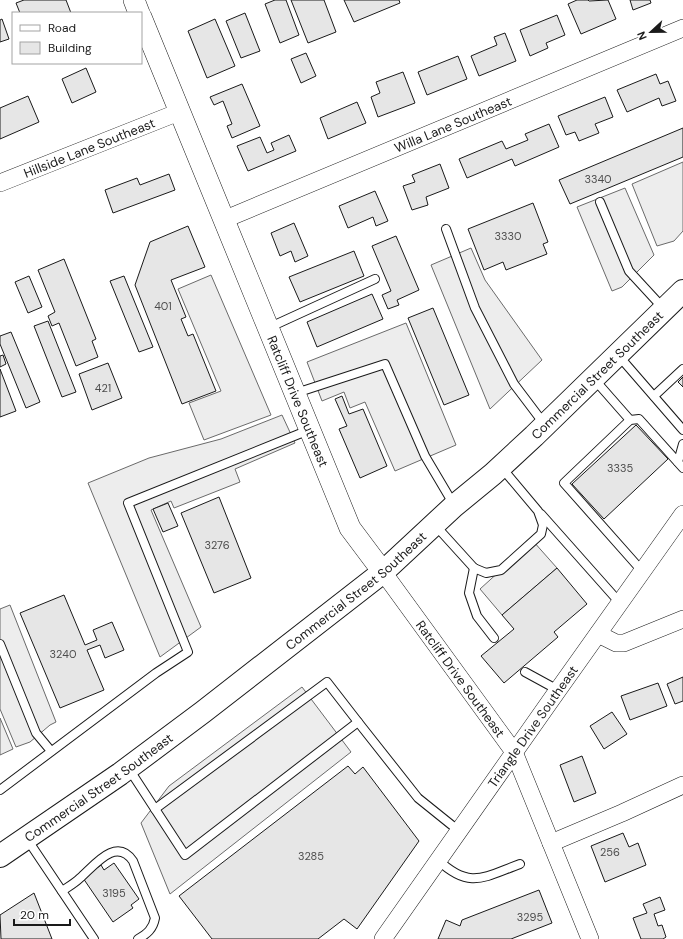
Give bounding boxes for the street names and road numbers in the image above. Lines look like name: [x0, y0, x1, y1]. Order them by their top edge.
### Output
street label: Willa Lane Southeast: [392, 93, 514, 157]
street label: Hillside Lane Southeast: [21, 114, 158, 182]
street label: Commercial Street Southeast: [528, 307, 667, 443]
street label: Ratcliff Drive Southeast: [263, 333, 332, 470]
street label: Commercial Street Southeast: [282, 528, 430, 654]
street label: Ratcliff Drive Southeast: [412, 617, 508, 741]
street label: Triangle Drive Southeast: [484, 662, 582, 791]
street label: Commercial Street Southeast: [21, 730, 176, 846]

